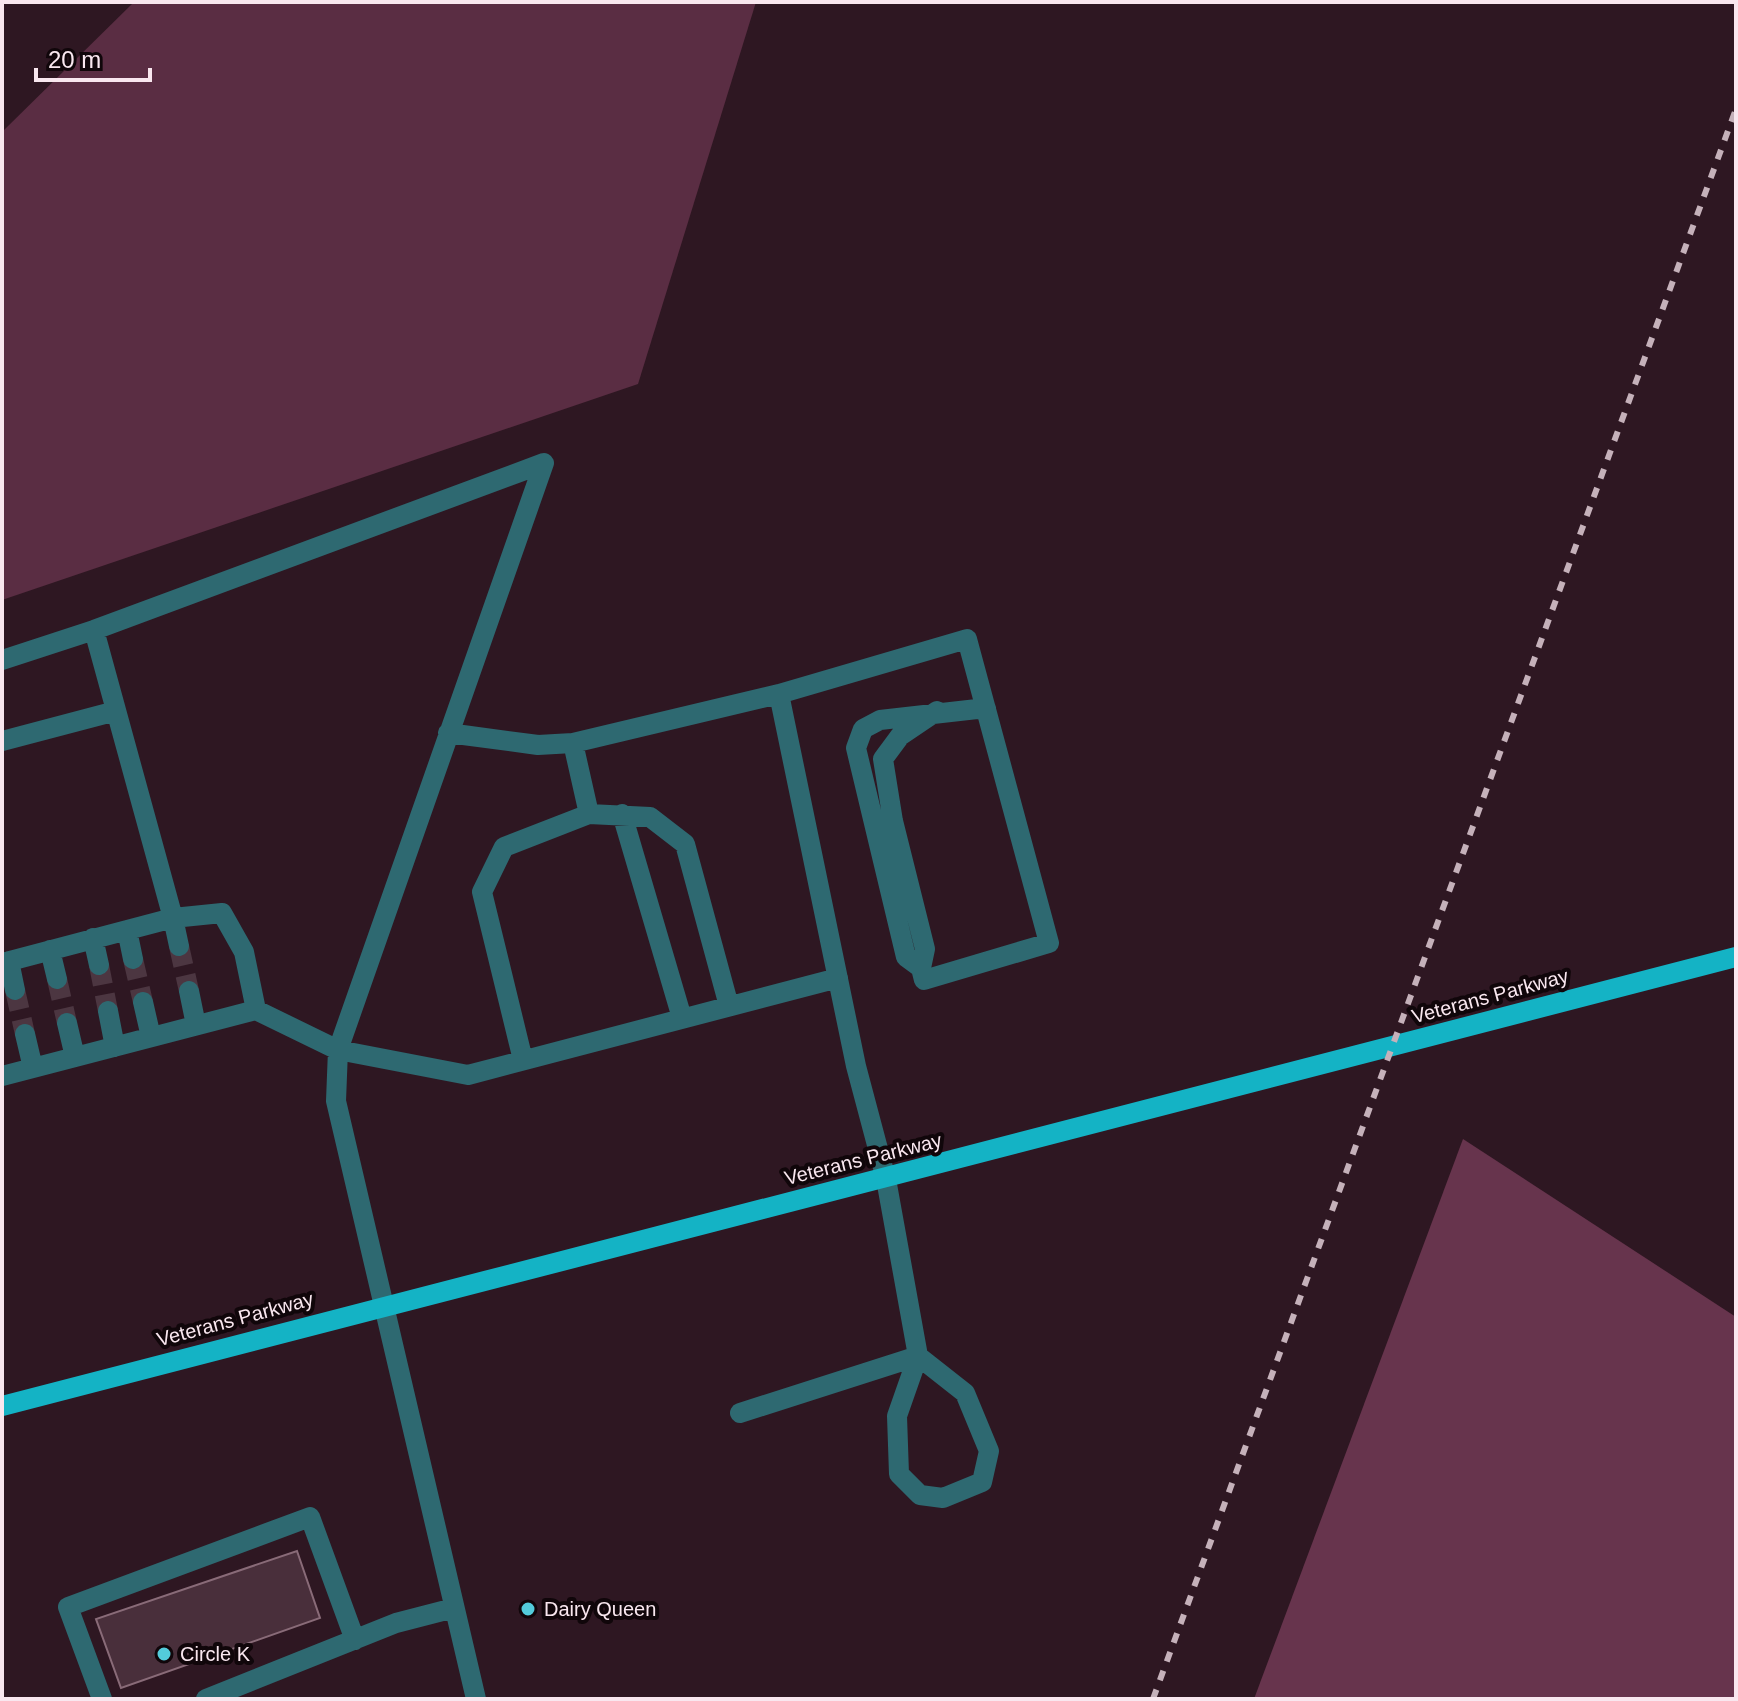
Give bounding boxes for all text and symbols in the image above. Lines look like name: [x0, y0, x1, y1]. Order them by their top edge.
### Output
scale bar: [36, 32, 150, 82]
text: 20 m: [48, 46, 101, 73]
street label: Veterans Parkway: [1409, 965, 1571, 1027]
street label: Veterans Parkway: [782, 1129, 944, 1189]
street label: Veterans Parkway: [154, 1288, 316, 1350]
place label: Dairy Queen: [544, 1598, 656, 1620]
marker: Dairy Queen: [519, 1600, 537, 1618]
place label: Circle K: [180, 1643, 251, 1665]
marker: Circle K: [155, 1645, 173, 1663]

